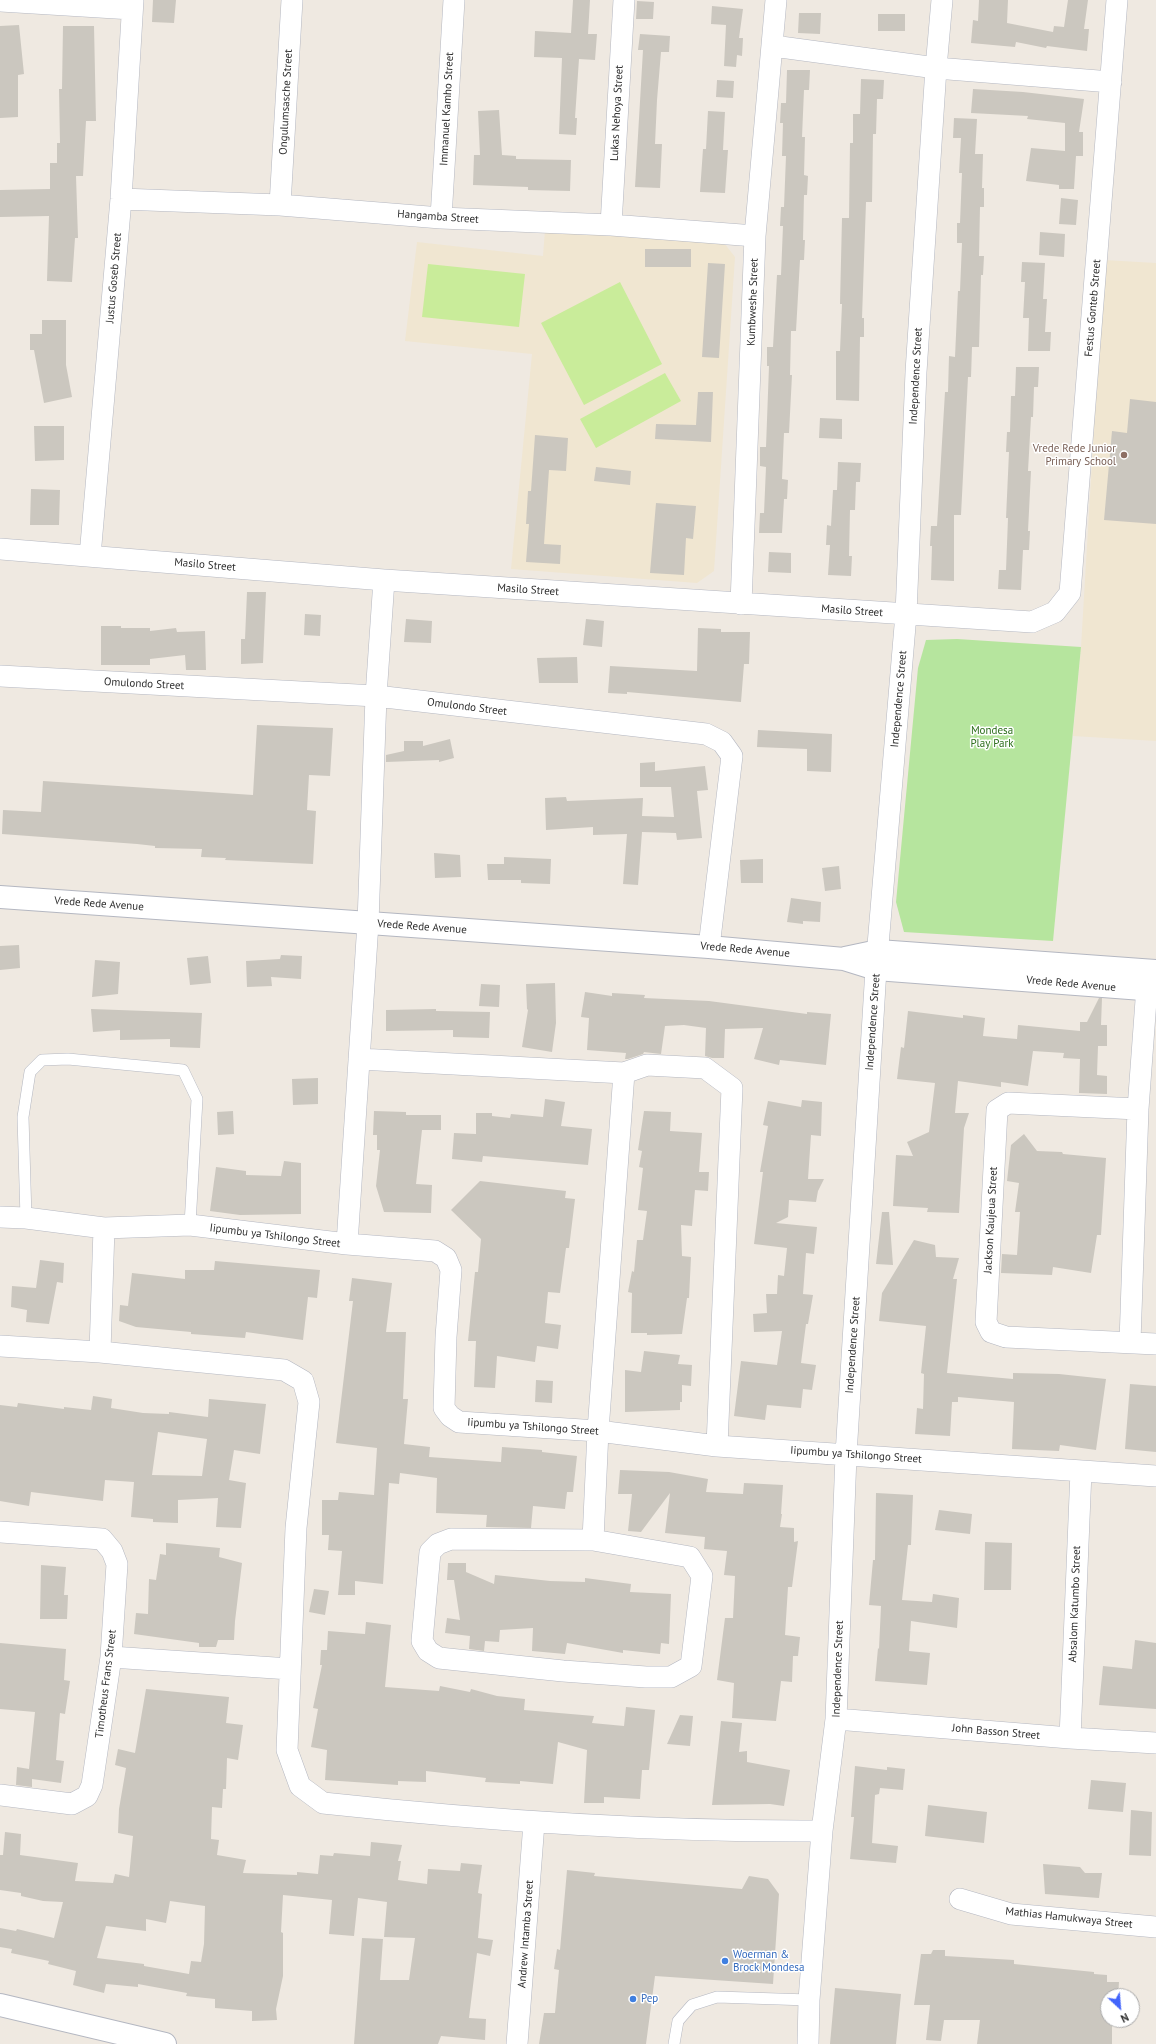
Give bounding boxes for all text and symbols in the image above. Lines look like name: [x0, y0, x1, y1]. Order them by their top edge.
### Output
street label: Ongulumsasche Street: [277, 49, 295, 155]
street label: Immanuel Kamho Street: [437, 52, 457, 166]
street label: Lukas Nehoya Street: [608, 65, 626, 161]
street label: Hangamba Street: [397, 208, 479, 226]
street label: Justus Goseb Street: [103, 232, 125, 324]
street label: Kumbweshe Street: [745, 258, 761, 346]
street label: Festus Gonteb Street: [1082, 259, 1104, 357]
street label: Independence Street: [907, 327, 925, 425]
place label: Vrede Rede Junior Primary School: [1033, 442, 1116, 468]
marker: Vrede Rede Junior Primary School: [1119, 450, 1129, 460]
street label: Masilo Street: [174, 556, 236, 574]
street label: Masilo Street: [497, 581, 559, 599]
street label: Masilo Street: [821, 602, 883, 620]
street label: Independence Street: [888, 650, 910, 748]
street label: Omulondo Street: [104, 675, 184, 693]
street label: Omulondo Street: [426, 696, 508, 718]
park label: Mondesa Play Park: [970, 724, 1014, 750]
street label: Vrede Rede Avenue: [54, 894, 144, 914]
street label: Vrede Rede Avenue: [377, 917, 467, 937]
street label: Vrede Rede Avenue: [700, 940, 790, 960]
street label: Independence Street: [863, 973, 883, 1071]
street label: Vrede Rede Avenue: [1026, 974, 1116, 994]
street label: Jackson Kaujeua Street: [982, 1166, 1000, 1274]
street label: Iipumbu ya Tshilongo Street: [209, 1221, 341, 1251]
street label: Independence Street: [843, 1296, 863, 1394]
street label: Iipumbu ya Tshilongo Street: [467, 1416, 599, 1438]
street label: Iipumbu ya Tshilongo Street: [790, 1444, 922, 1466]
street label: Absalom Katumbo Street: [1066, 1545, 1084, 1663]
street label: Independence Street: [830, 1620, 846, 1718]
street label: Timotheus Frans Street: [93, 1629, 119, 1739]
street label: John Basson Street: [952, 1722, 1040, 1742]
street label: Andrew Intamba Street: [516, 1879, 536, 1989]
street label: Mathias Hamukwaya Street: [1005, 1905, 1133, 1931]
place label: Woerman & Brock Mondesa: [733, 1948, 804, 1974]
marker: Woerman & Brock Mondesa: [720, 1956, 730, 1966]
north arrow: [1100, 1988, 1140, 2028]
place label: Pep: [641, 1992, 658, 2006]
marker: Pep: [628, 1994, 638, 2004]
text: N: [1119, 2010, 1131, 2026]

